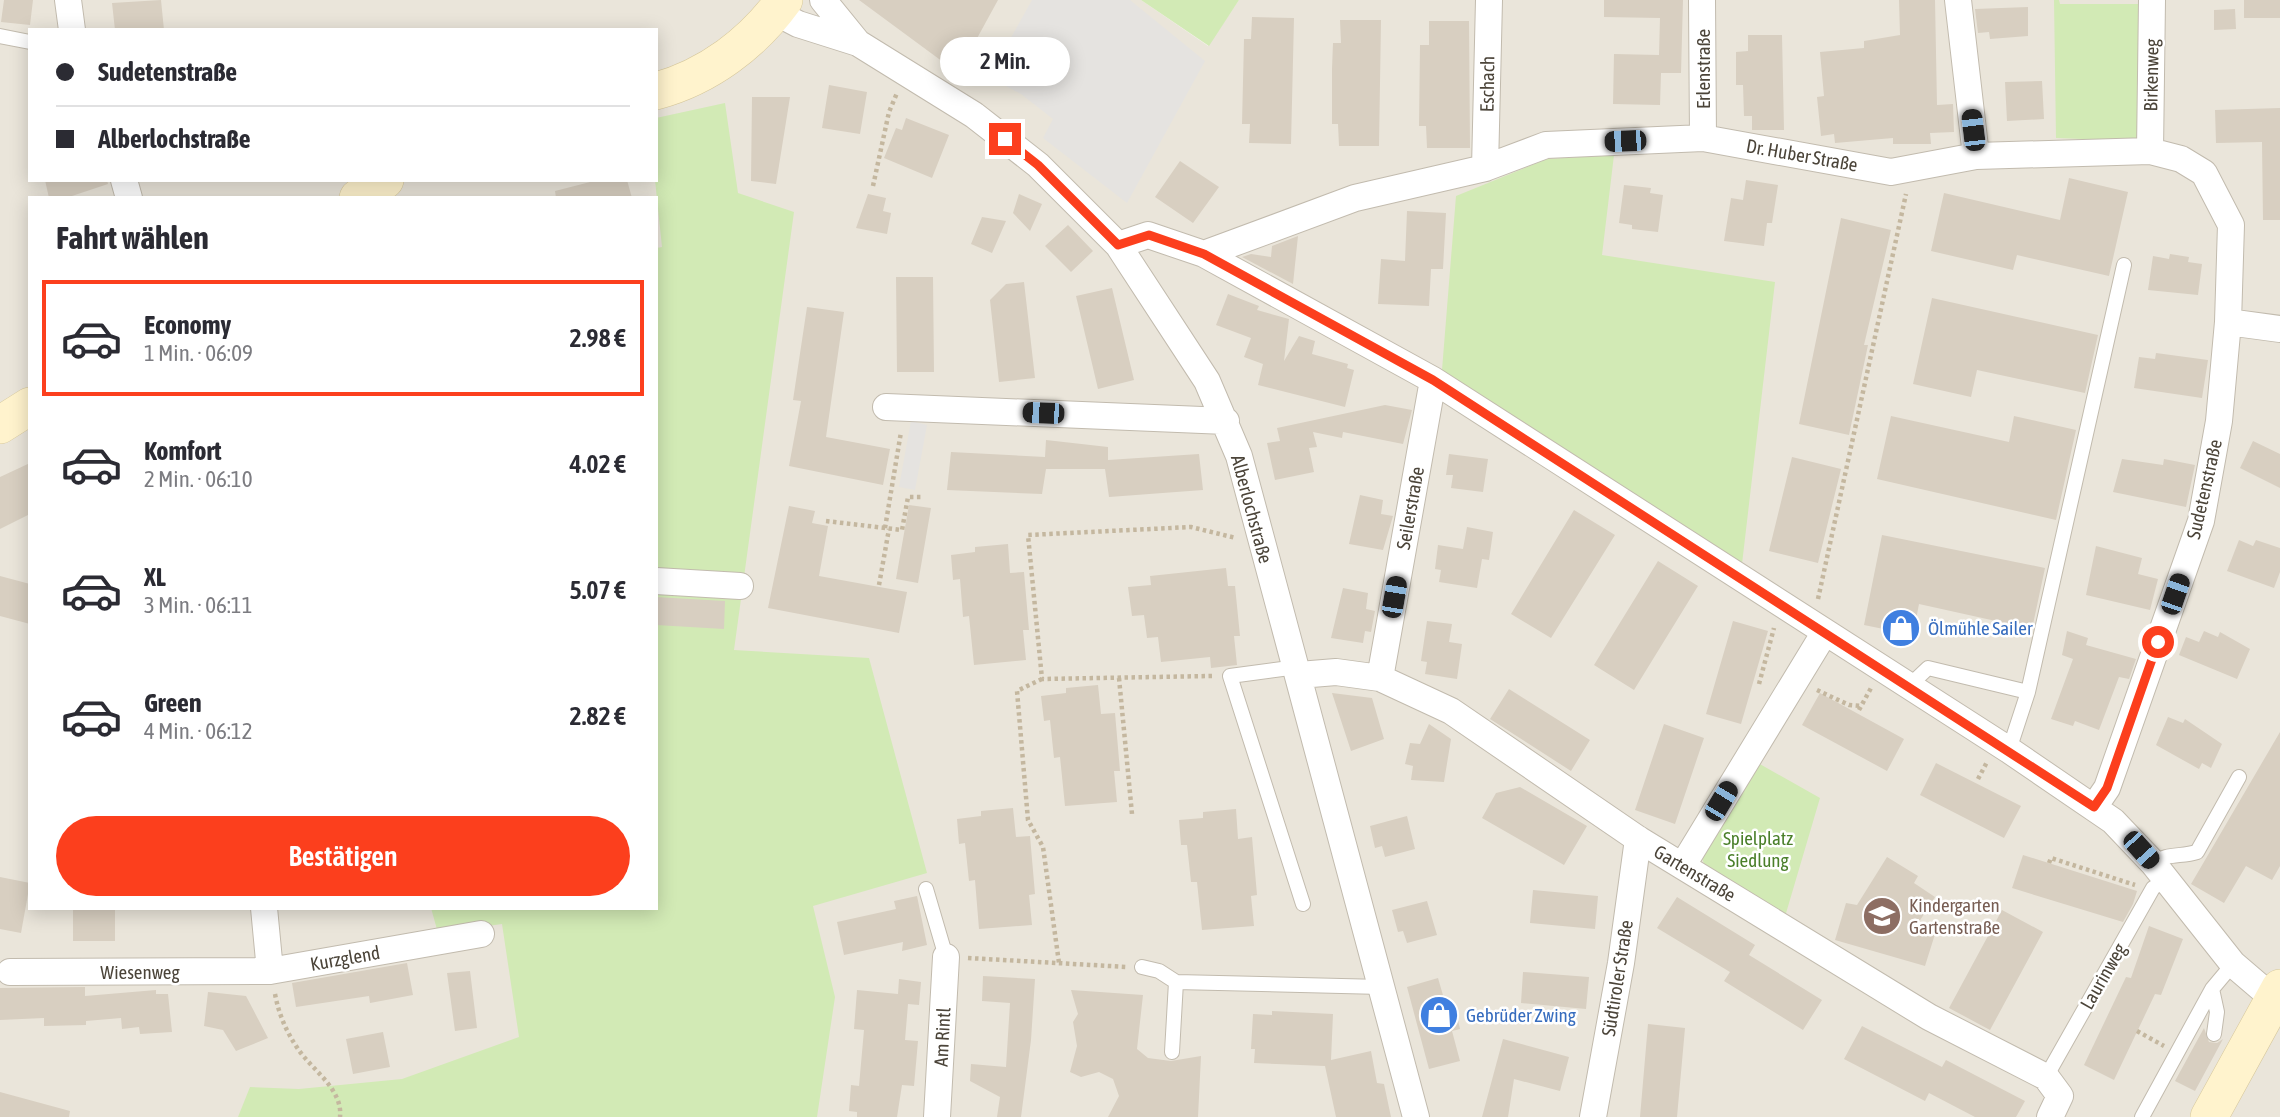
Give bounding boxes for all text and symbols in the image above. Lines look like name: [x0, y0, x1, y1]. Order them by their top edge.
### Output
street label: Erlenstraße: [1692, 29, 1714, 109]
callout: 2 Min.: [940, 38, 1070, 86]
street label: Birkenweg: [2139, 38, 2163, 112]
text: 2 Min.: [980, 48, 1030, 74]
street label: Eschach: [1476, 56, 1498, 112]
text: Sudetenstraße: [98, 57, 237, 87]
car: [1961, 108, 1986, 152]
route end: [989, 123, 1021, 155]
text: Alberlochstraße: [98, 124, 250, 154]
car: [1604, 130, 1647, 152]
street label: Dr. Huber Straße: [1745, 134, 1859, 176]
text: Fahrt wählen: [56, 219, 209, 256]
icon: car: [60, 307, 123, 370]
text: Economy: [144, 310, 231, 340]
text: 2.98 €: [569, 323, 626, 353]
text: 1 Min. · 06:09: [144, 340, 253, 366]
car: [1022, 402, 1065, 424]
icon: car: [60, 433, 123, 496]
text: Komfort: [144, 436, 221, 466]
street label: Sudetenstraße: [2182, 437, 2226, 541]
text: 4.02 €: [569, 449, 626, 479]
street label: Alberlochstraße: [1227, 452, 1277, 566]
street label: Seilerstraße: [1392, 465, 1428, 551]
text: 2 Min. · 06:10: [144, 466, 252, 492]
icon: car: [60, 559, 123, 622]
text: XL: [144, 562, 166, 592]
car: [2159, 571, 2192, 617]
car: [1381, 574, 1408, 620]
text: 5.07 €: [569, 575, 626, 605]
text: 3 Min. · 06:11: [144, 592, 252, 618]
shop icon: Ölmühle Sailer: [1880, 607, 1922, 649]
place label: Ölmühle Sailer: [1928, 617, 2033, 639]
route start: [2142, 626, 2174, 658]
icon: car: [60, 685, 123, 748]
text: Green: [144, 688, 202, 718]
text: 2.82 €: [569, 701, 626, 731]
text: 4 Min. · 06:12: [144, 718, 252, 744]
car: [1702, 778, 1741, 824]
button: Bestätigen: [56, 816, 630, 896]
park label: Spielplatz Siedlung: [1723, 827, 1793, 871]
car: [2120, 827, 2163, 873]
street label: Gartenstraße: [1650, 840, 1740, 906]
place label: Kindergarten Gartenstraße: [1909, 894, 2000, 938]
school or university icon: Kindergarten Gartenstraße: [1861, 895, 1903, 937]
street label: Südtiroler Straße: [1597, 918, 1637, 1038]
street label: Laurinweg: [2075, 938, 2131, 1013]
street label: Kurzglend: [308, 941, 382, 975]
street label: Wiesenweg: [100, 961, 180, 983]
shop icon: Gebrüder Zwing: [1418, 994, 1460, 1036]
place label: Gebrüder Zwing: [1466, 1004, 1577, 1026]
street label: Am Rintl: [929, 1007, 955, 1067]

